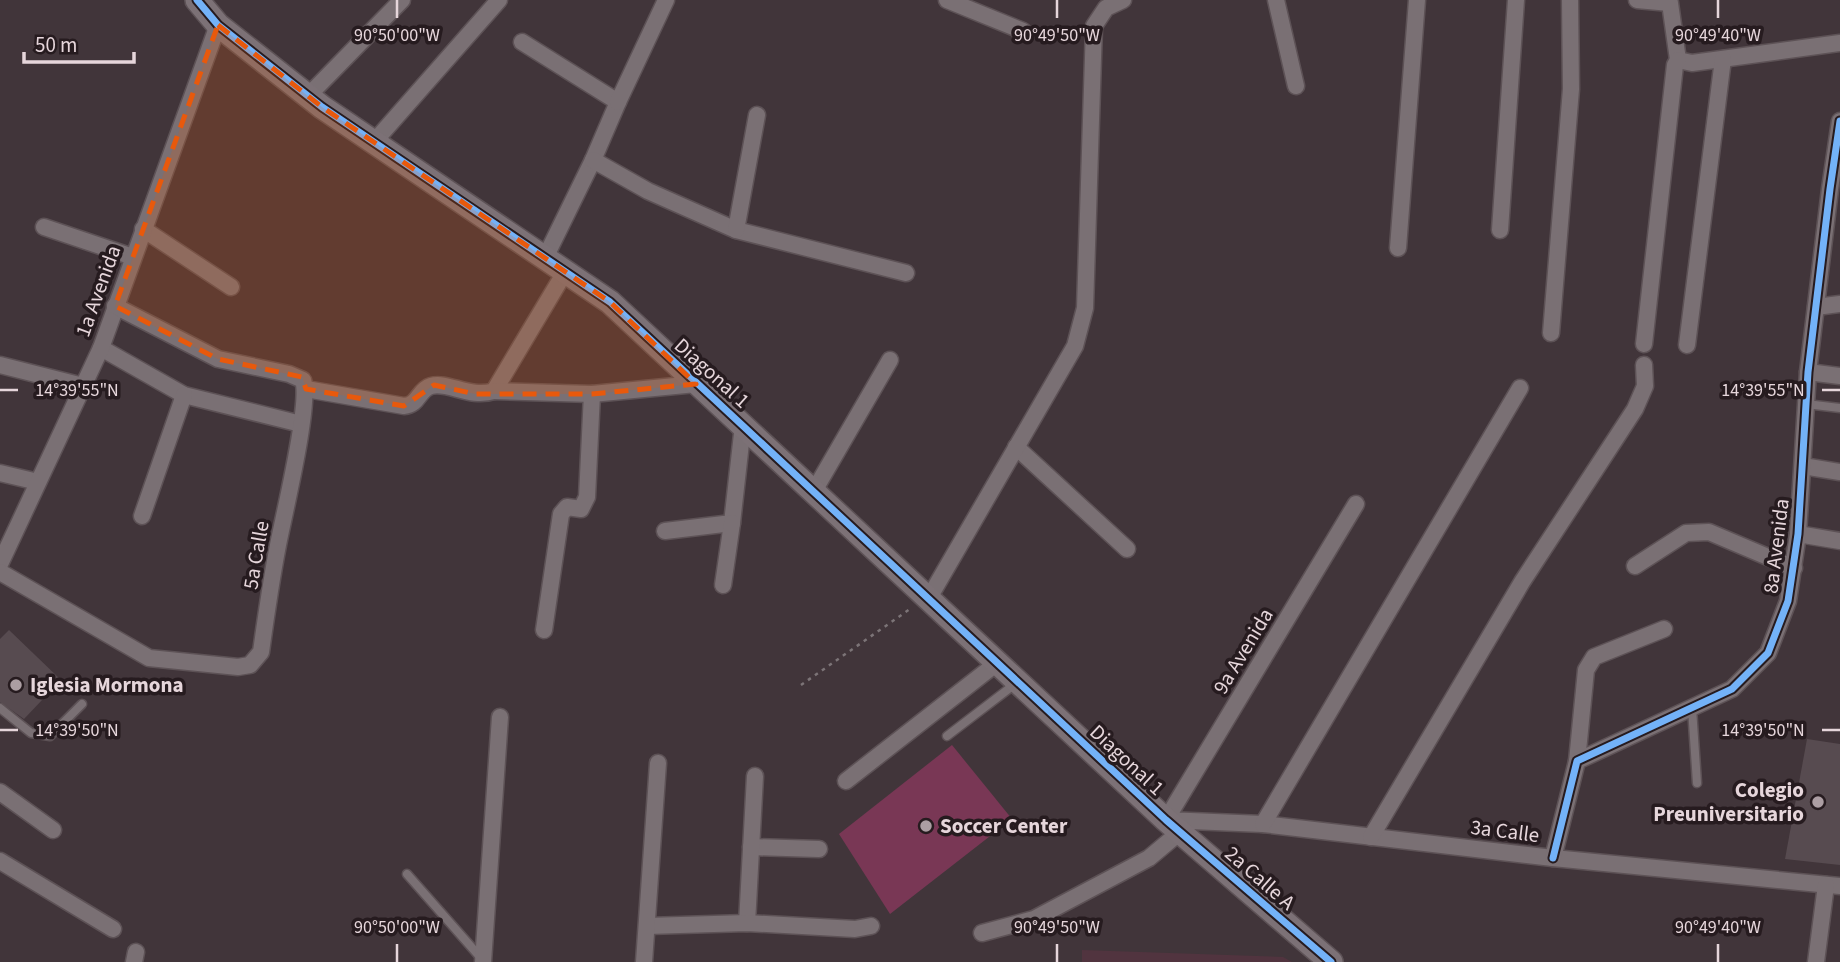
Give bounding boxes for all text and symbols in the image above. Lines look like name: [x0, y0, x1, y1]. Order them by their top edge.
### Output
scale bar: [24, 21, 135, 65]
text: 90°50'00"W: [354, 23, 440, 48]
text: 90°49'50"W: [1014, 23, 1100, 48]
text: 90°49'40"W: [1675, 23, 1761, 48]
text: 50 m: [35, 30, 77, 60]
street label: 1a Avenida: [68, 241, 128, 341]
street label: Diagonal 1: [668, 331, 756, 415]
text: 14°39'55"N: [35, 378, 119, 403]
text: 14°39'55"N: [1721, 378, 1805, 403]
street label: 8a Avenida: [1755, 497, 1797, 595]
street label: 5a Calle: [235, 518, 277, 592]
street label: 9a Avenida: [1206, 602, 1280, 700]
place label: Iglesia Mormona: [30, 670, 184, 700]
marker: Iglesia Mormona: [8, 677, 24, 693]
text: 14°39'50"N: [35, 718, 119, 743]
street label: Diagonal 1: [1083, 718, 1171, 802]
text: 14°39'50"N: [1721, 718, 1805, 743]
place label: Colegio Preuniversitario: [1653, 775, 1804, 829]
marker: Colegio Preuniversitario: [1810, 794, 1826, 810]
place label: Soccer Center: [940, 811, 1068, 841]
street label: 3a Calle: [1469, 812, 1541, 850]
marker: Soccer Center: [918, 818, 934, 834]
street label: 2a Calle A: [1218, 839, 1302, 917]
text: 90°50'00"W: [354, 915, 440, 940]
text: 90°49'50"W: [1014, 915, 1100, 940]
text: 90°49'40"W: [1675, 915, 1761, 940]

